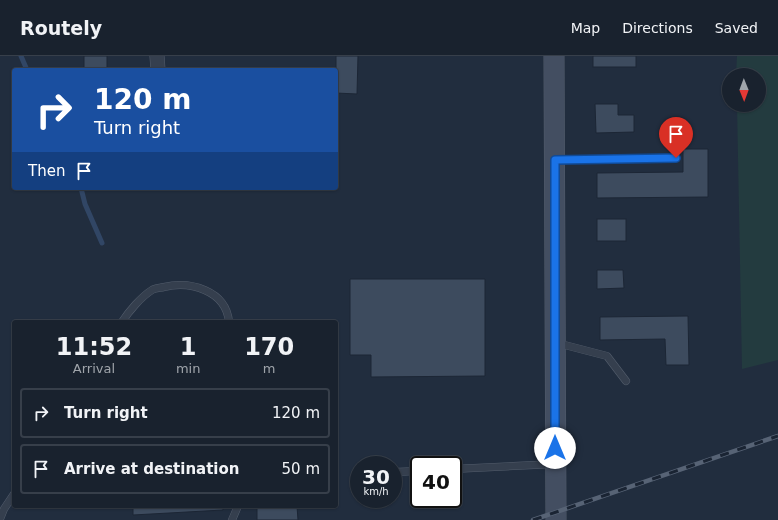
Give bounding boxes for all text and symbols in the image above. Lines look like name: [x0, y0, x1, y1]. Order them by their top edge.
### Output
text: Routely: [20, 17, 102, 39]
text: Map: [571, 20, 600, 36]
text: Directions: [622, 20, 693, 36]
text: Saved: [715, 20, 758, 36]
north arrow: [722, 68, 766, 112]
map controls: [722, 68, 766, 112]
text: 120 m: [94, 83, 191, 116]
icon: right: [28, 84, 80, 136]
text: Turn right: [94, 117, 180, 138]
pin: [659, 117, 693, 158]
icon: arrive: [665, 123, 687, 145]
icon: arrive: [73, 160, 95, 182]
text: Then: [28, 162, 65, 180]
text: 11:52: [56, 333, 132, 361]
text: 1: [180, 333, 196, 361]
text: 170: [244, 333, 294, 361]
text: Arrival: [73, 361, 115, 376]
text: min: [176, 361, 200, 376]
text: m: [263, 361, 276, 376]
icon: right: [30, 402, 52, 424]
text: Turn right: [64, 404, 148, 422]
text: 120 m: [272, 404, 320, 422]
position arrow: [534, 427, 576, 469]
speed limit sign: 40: [410, 456, 462, 508]
icon: arrive: [30, 458, 52, 480]
text: Arrive at destination: [64, 460, 239, 478]
text: 50 m: [282, 460, 320, 478]
text: 30: [362, 465, 390, 489]
text: km/h: [363, 486, 389, 497]

